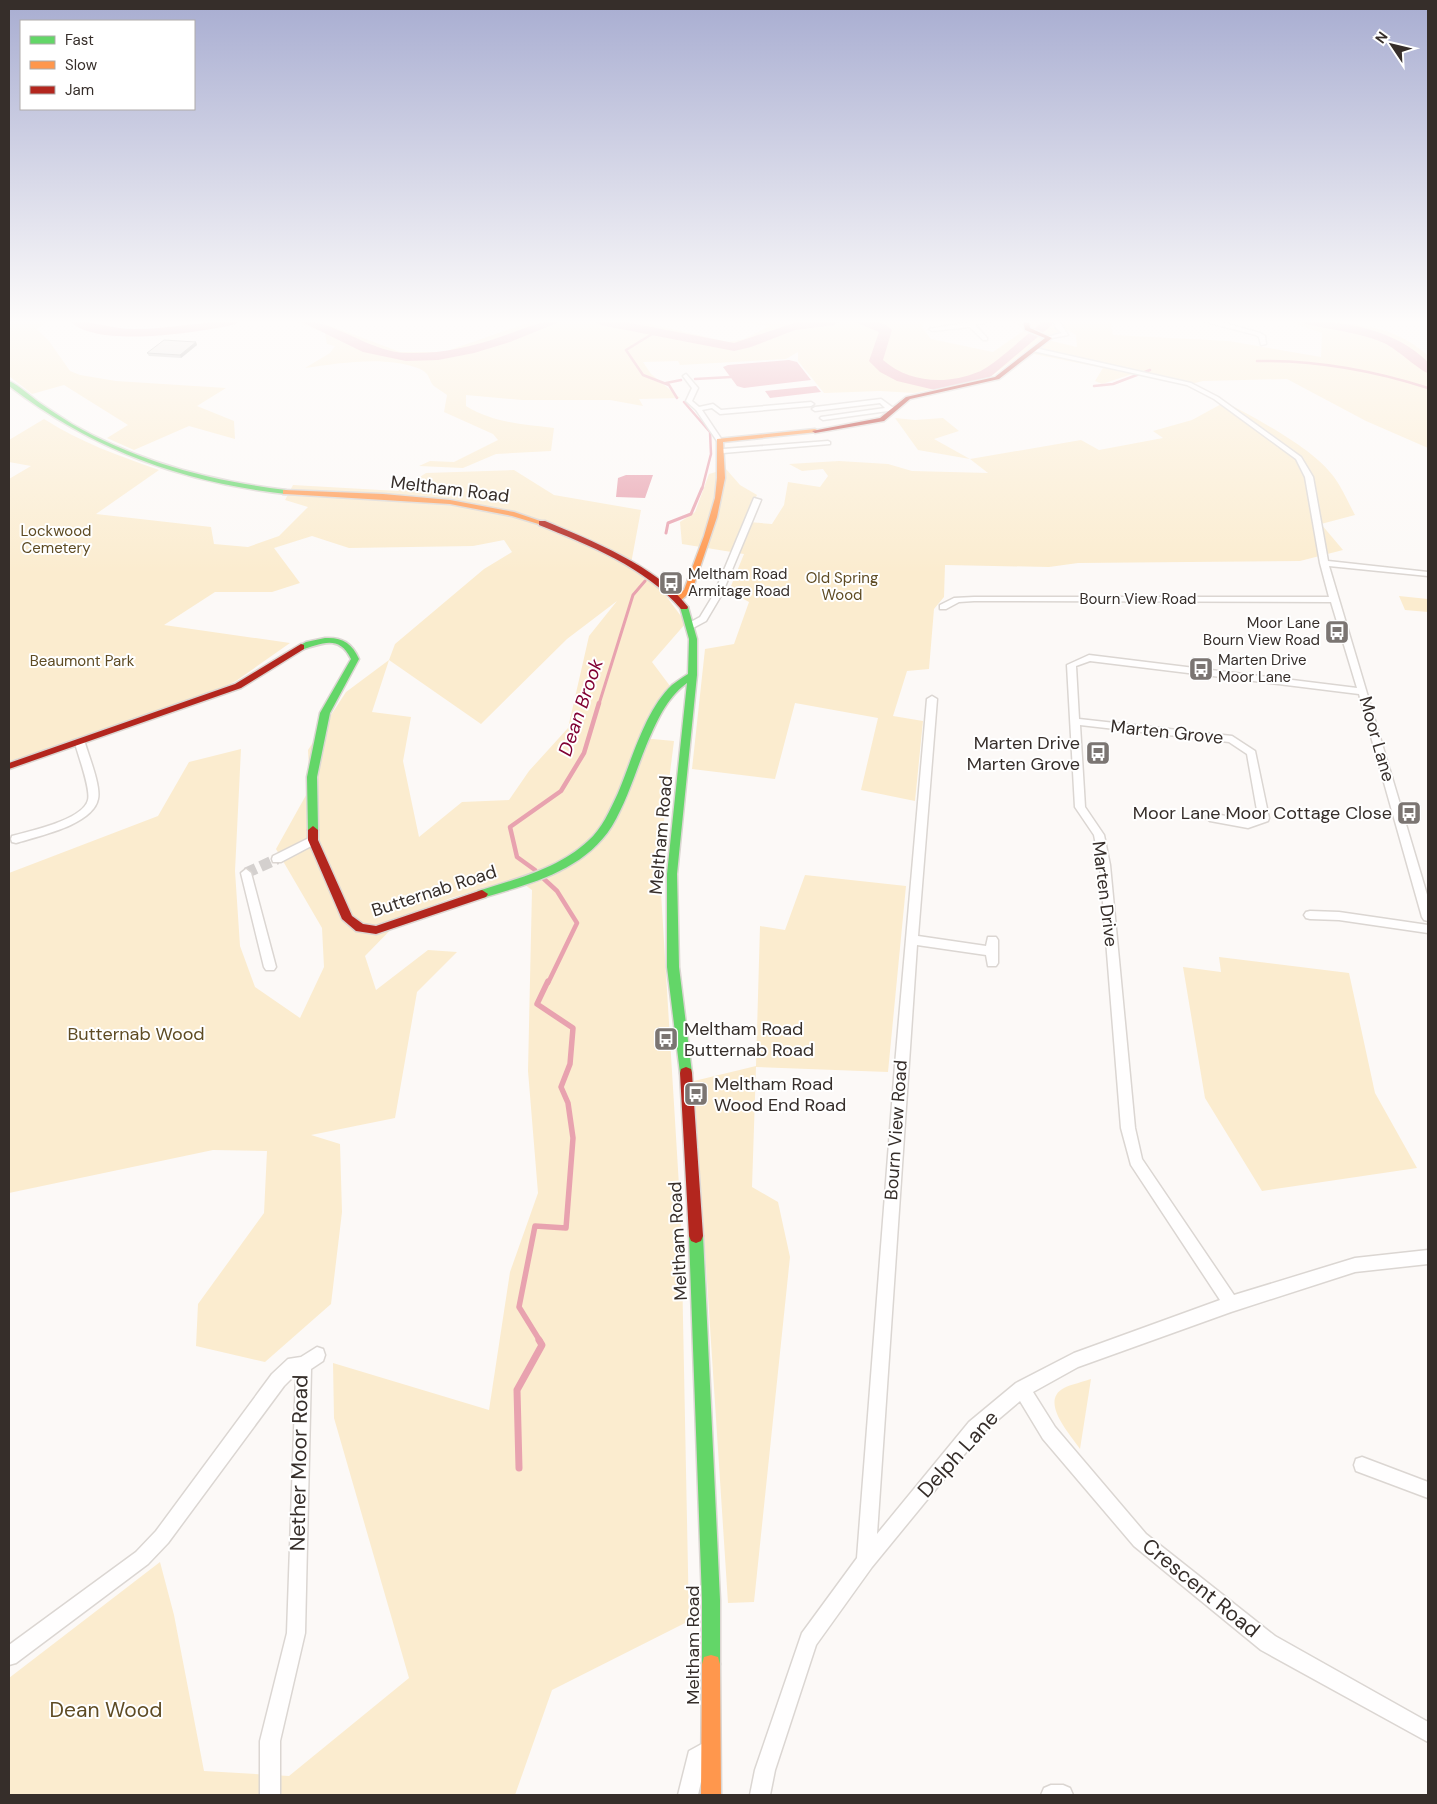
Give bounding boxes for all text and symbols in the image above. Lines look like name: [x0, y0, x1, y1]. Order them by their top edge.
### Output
legend: [20, 20, 195, 110]
north arrow: [1367, 20, 1417, 70]
text: N: [1371, 28, 1392, 47]
text: Fast: [65, 30, 94, 50]
text: Slow: [65, 55, 98, 75]
text: Jam: [65, 80, 94, 100]
street label: Meltham Road: [389, 470, 511, 508]
park label: Lockwood Cemetery: [21, 521, 91, 558]
place label: Meltham Road Armitage Road: [688, 564, 790, 601]
park label: Old Spring Wood: [806, 568, 878, 605]
bus stop icon: Meltham Road Armitage Road: [658, 570, 684, 596]
street label: Bourn View Road: [1080, 589, 1196, 609]
place label: Moor Lane Bourn View Road: [1203, 613, 1320, 650]
bus stop icon: Moor Lane Bourn View Road: [1324, 619, 1350, 645]
place label: Marten Drive Moor Lane: [1218, 650, 1307, 687]
park label: Beaumont Park: [30, 651, 135, 671]
water label: Dean Brook: [552, 655, 609, 759]
bus stop icon: Marten Drive Moor Lane: [1188, 656, 1214, 682]
street label: Moor Lane: [1353, 694, 1401, 784]
street label: Marten Grove: [1109, 714, 1225, 750]
place label: Marten Drive Marten Grove: [967, 731, 1080, 776]
bus stop icon: Marten Drive Marten Grove: [1085, 740, 1111, 766]
street label: Meltham Road: [644, 775, 678, 895]
bus stop icon: Moor Lane Moor Cottage Close: [1396, 800, 1422, 826]
place label: Moor Lane Moor Cottage Close: [1133, 801, 1392, 825]
street label: Marten Drive: [1087, 840, 1123, 948]
street label: Butternab Road: [368, 860, 500, 922]
place label: Meltham Road Butternab Road: [684, 1017, 814, 1062]
park label: Butternab Wood: [67, 1022, 205, 1046]
bus stop icon: Meltham Road Butternab Road: [653, 1026, 679, 1052]
street label: Bourn View Road: [879, 1059, 913, 1201]
place label: Meltham Road Wood End Road: [714, 1072, 846, 1117]
bus stop icon: Meltham Road Wood End Road: [683, 1081, 709, 1107]
street label: Meltham Road: [663, 1181, 693, 1301]
street label: Nether Moor Road: [283, 1375, 315, 1551]
street label: Delph Lane: [911, 1404, 1005, 1504]
street label: Crescent Road: [1136, 1532, 1266, 1644]
street label: Meltham Road: [681, 1585, 705, 1705]
park label: Dean Wood: [50, 1696, 162, 1724]

